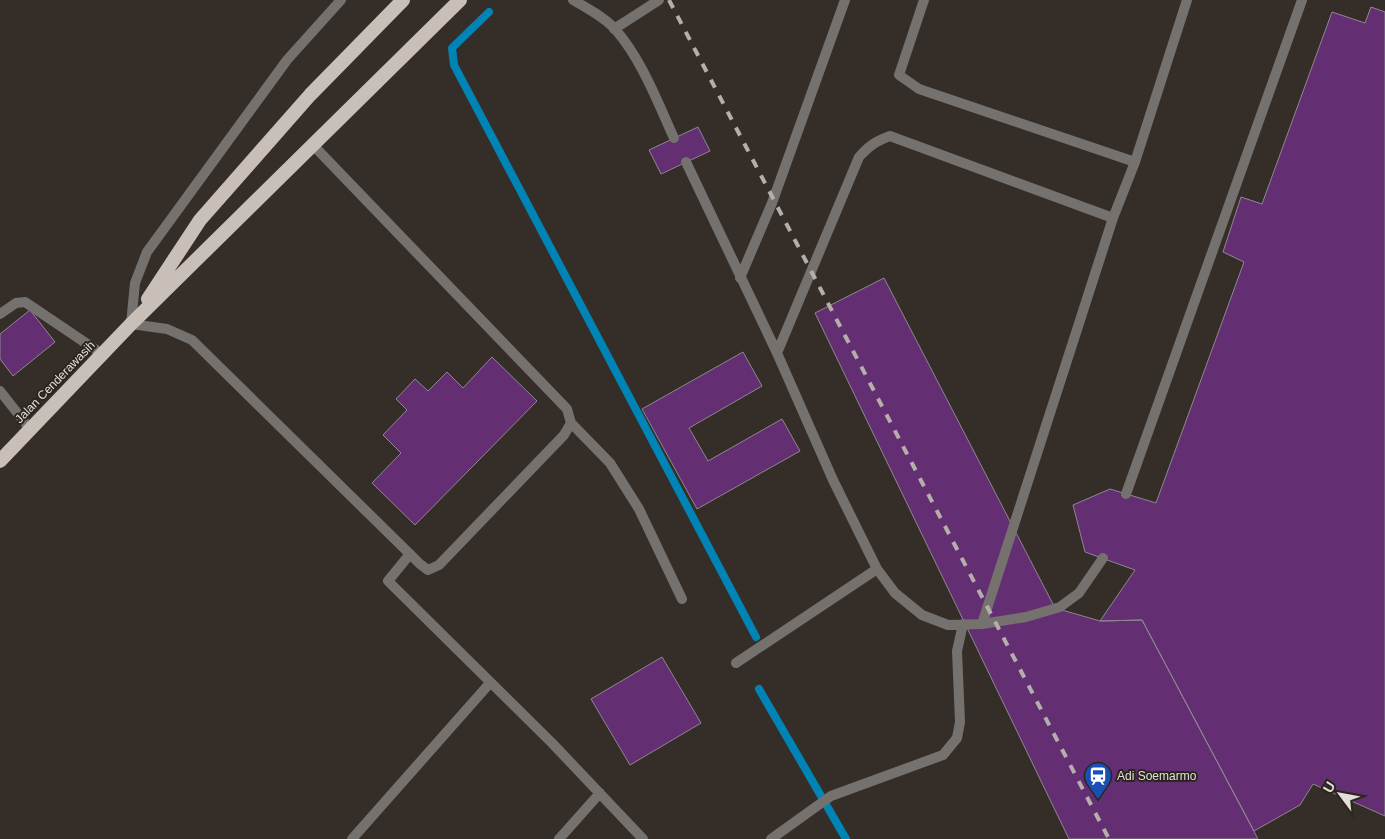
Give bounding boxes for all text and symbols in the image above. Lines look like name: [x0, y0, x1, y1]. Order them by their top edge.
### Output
street label: Jalan Cenderawasih: [12, 338, 98, 426]
station icon: Adi Soemarmo: [1083, 761, 1113, 800]
place label: Adi Soemarmo: [1117, 769, 1197, 783]
north arrow: [1315, 769, 1365, 819]
text: U: [1320, 779, 1338, 796]

